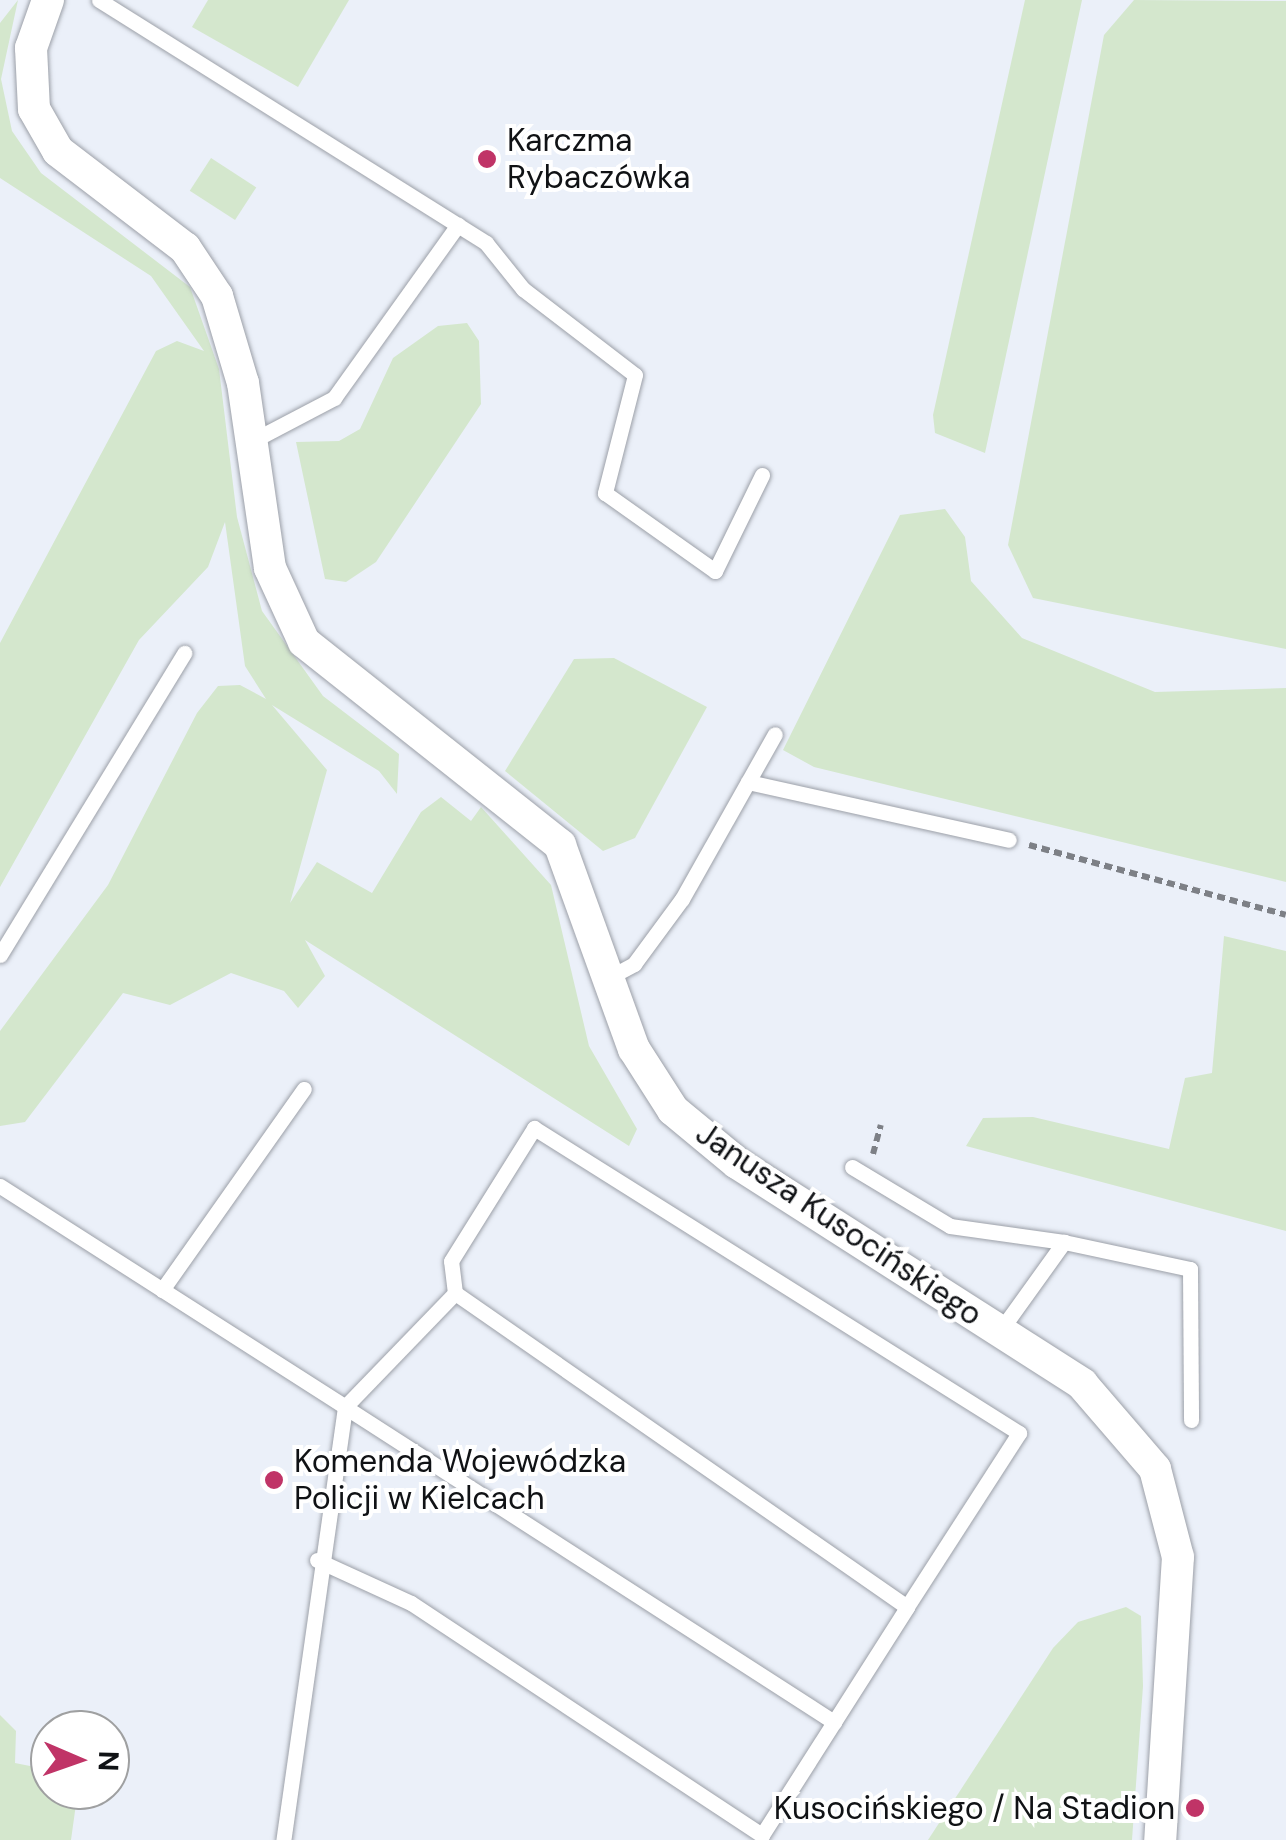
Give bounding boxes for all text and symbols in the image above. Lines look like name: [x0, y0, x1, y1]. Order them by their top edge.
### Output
place label: Karczma Rybaczówka: [507, 122, 690, 197]
marker: Karczma Rybaczówka: [476, 148, 498, 170]
street label: Janusza Kusocińskiego: [689, 1114, 989, 1334]
place label: Komenda Wojewódzka Policji w Kielcach: [294, 1443, 626, 1518]
marker: Komenda Wojewódzka Policji w Kielcach: [263, 1469, 285, 1491]
north arrow: [30, 1710, 130, 1810]
text: N: [90, 1750, 127, 1772]
place label: Kusocińskiego / Na Stadion: [774, 1789, 1175, 1827]
marker: Kusocińskiego / Na Stadion: [1184, 1797, 1206, 1819]

